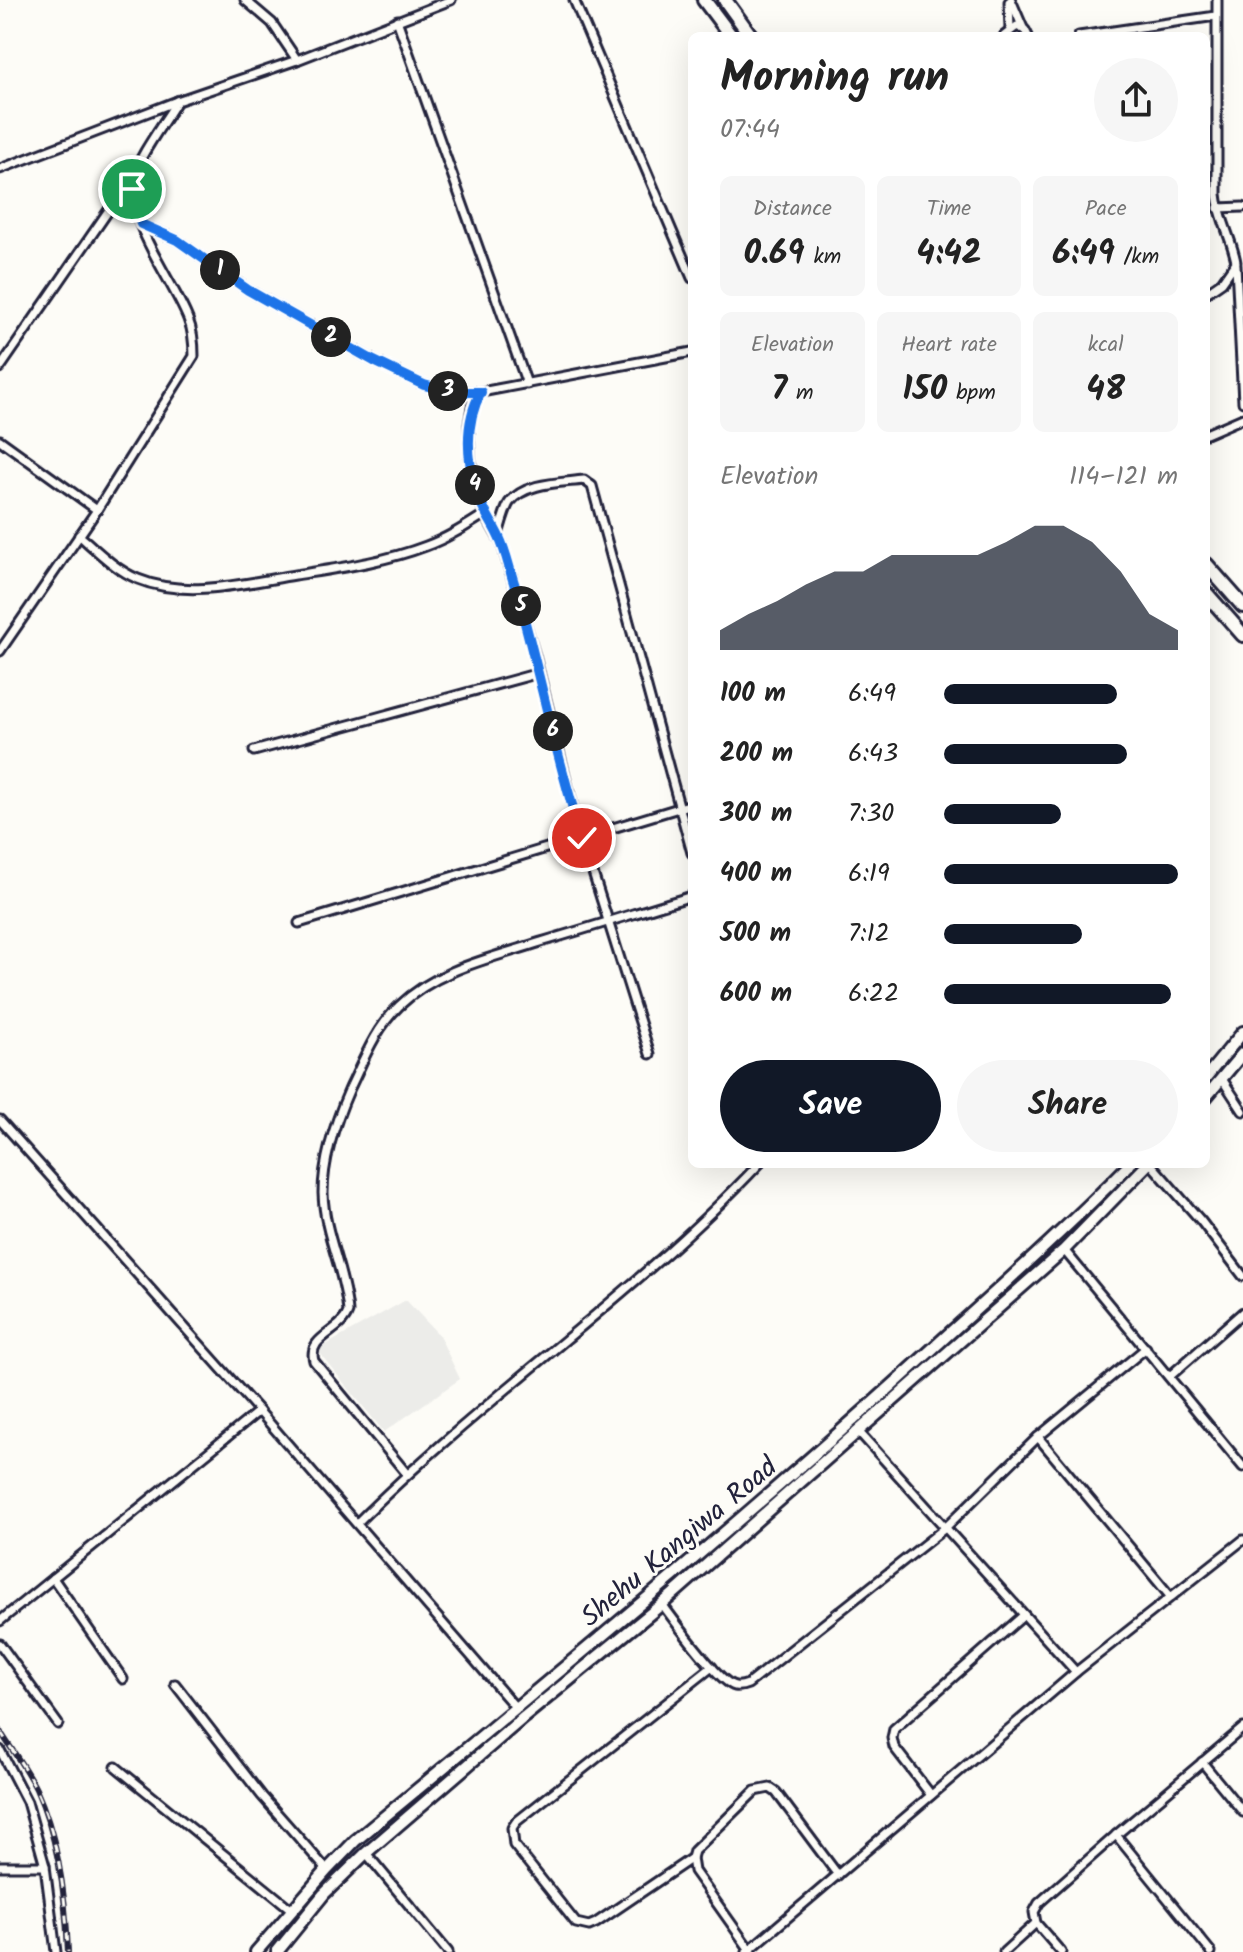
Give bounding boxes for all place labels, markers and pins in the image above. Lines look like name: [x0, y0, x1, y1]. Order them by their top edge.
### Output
pin: [98, 155, 166, 223]
pin: 1: [200, 250, 240, 290]
pin: 2: [311, 317, 351, 357]
pin: 3: [428, 371, 468, 411]
pin: 4: [455, 465, 495, 505]
pin: 5: [501, 586, 541, 626]
pin: 6: [533, 711, 573, 751]
pin: [548, 804, 616, 872]

